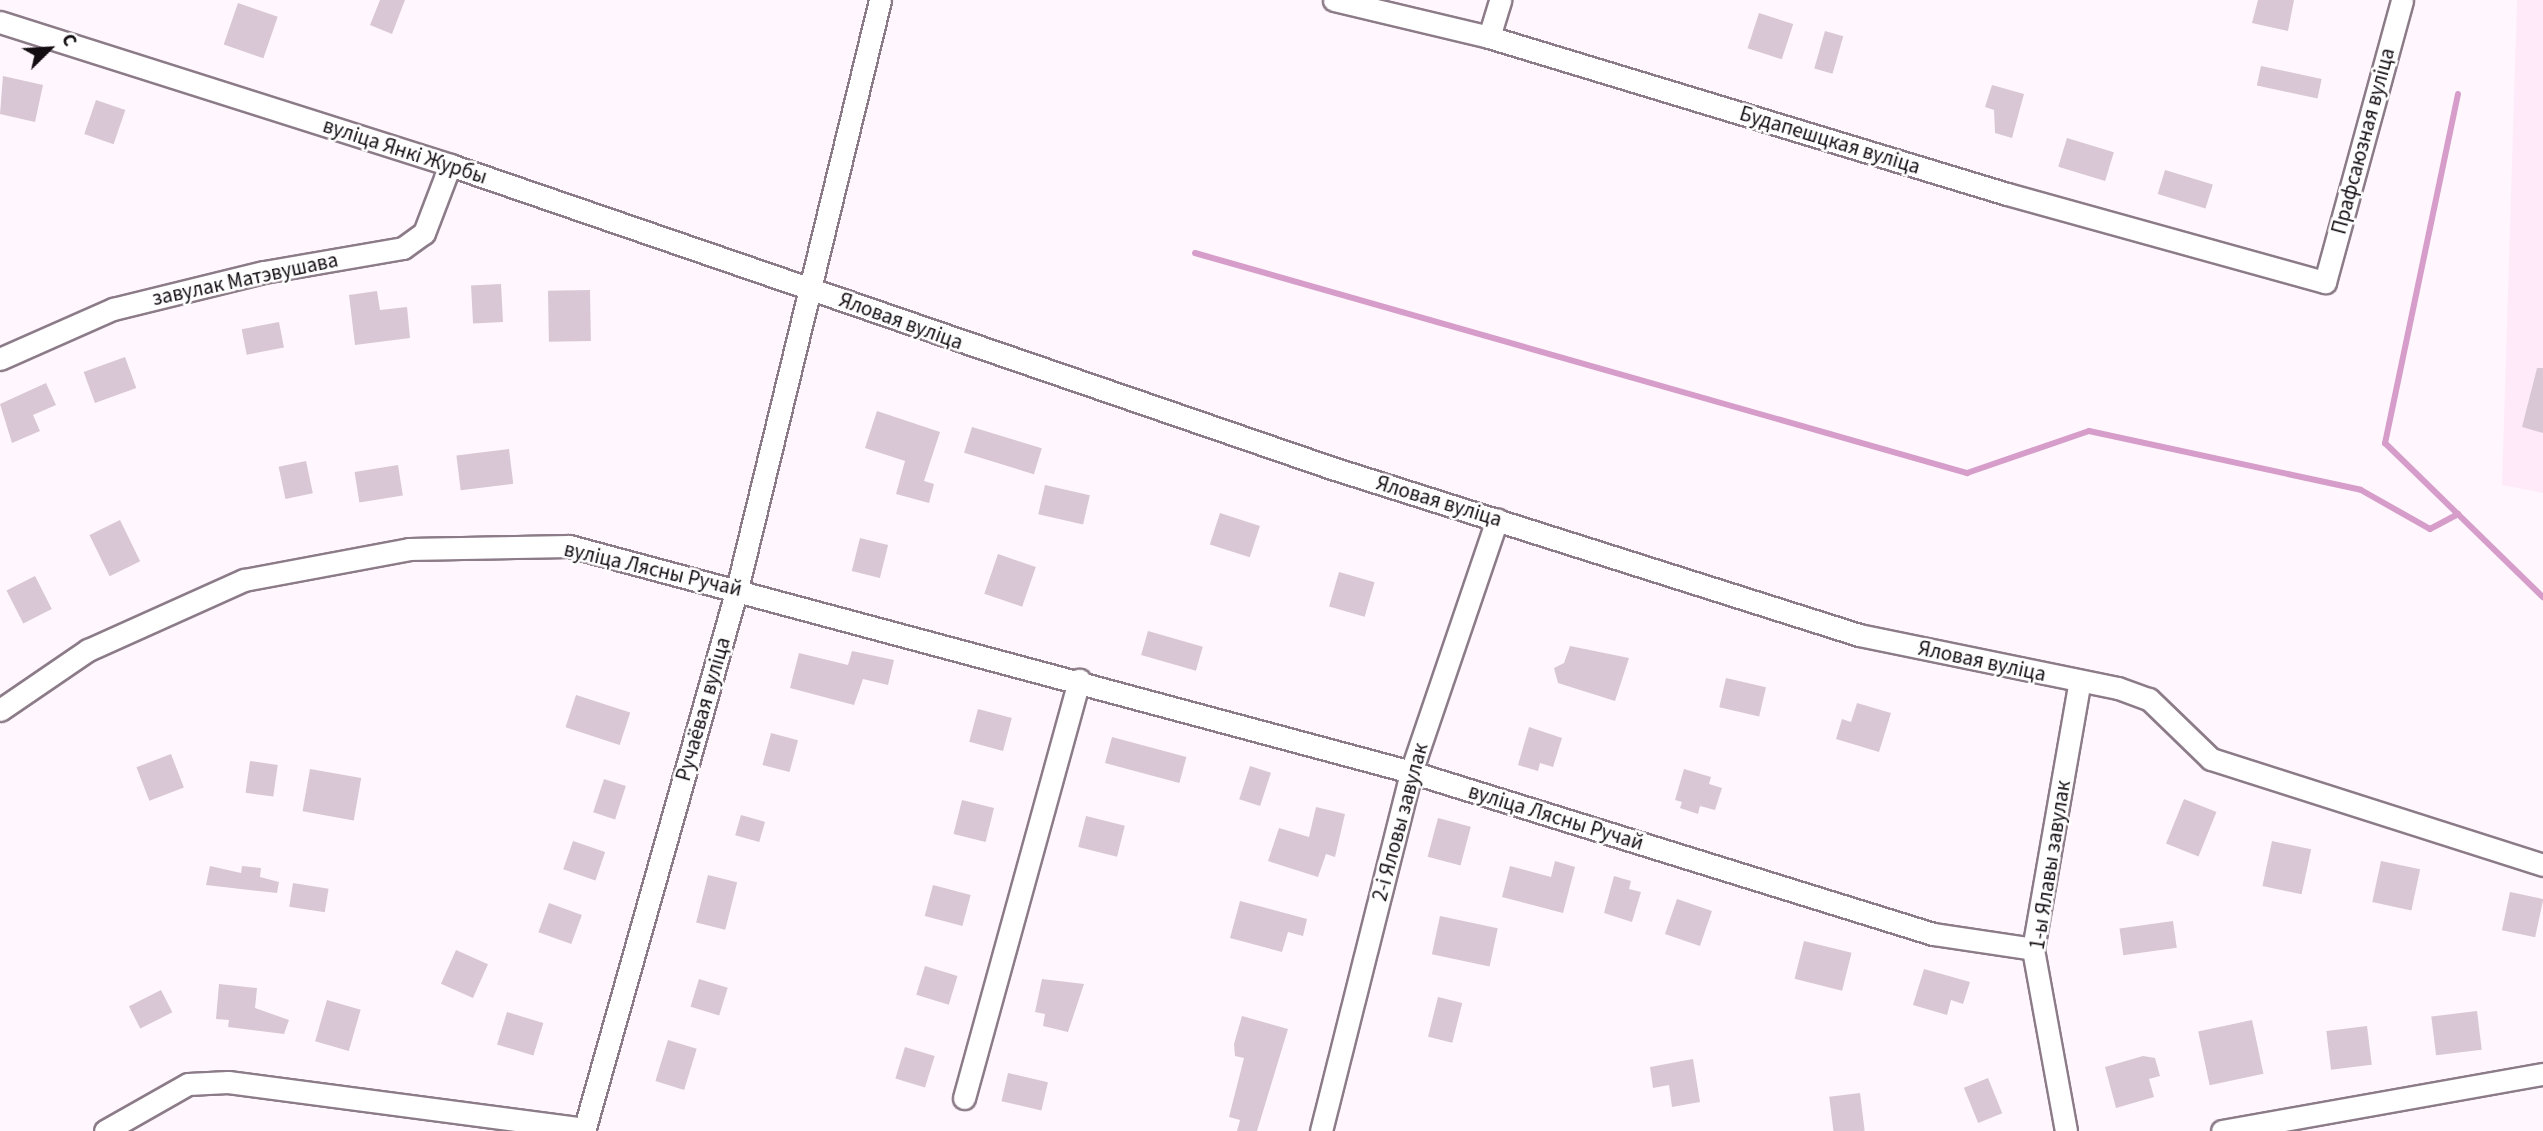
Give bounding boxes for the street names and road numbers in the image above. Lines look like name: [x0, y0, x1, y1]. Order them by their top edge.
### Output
street label: Прафсаюзная вуліца: [2326, 45, 2400, 237]
street label: Будапешцкая вуліца: [1737, 101, 1923, 179]
street label: вуліца Янкі Журбы: [320, 113, 490, 189]
street label: завулак Матэвушава: [150, 247, 340, 311]
street label: Яловая вуліца: [836, 287, 966, 355]
street label: Яловая вуліца: [1373, 470, 1505, 532]
street label: вуліца Лясны Ручай: [562, 536, 744, 602]
street label: Ручаёвая вуліца: [670, 634, 736, 784]
street label: Яловая вуліца: [1916, 635, 2048, 687]
street label: 2-і Яловы завулак: [1367, 740, 1433, 904]
street label: вуліца Лясны Ручай: [1465, 778, 1647, 856]
street label: 1-ы Ялавы завулак: [2024, 779, 2076, 951]

